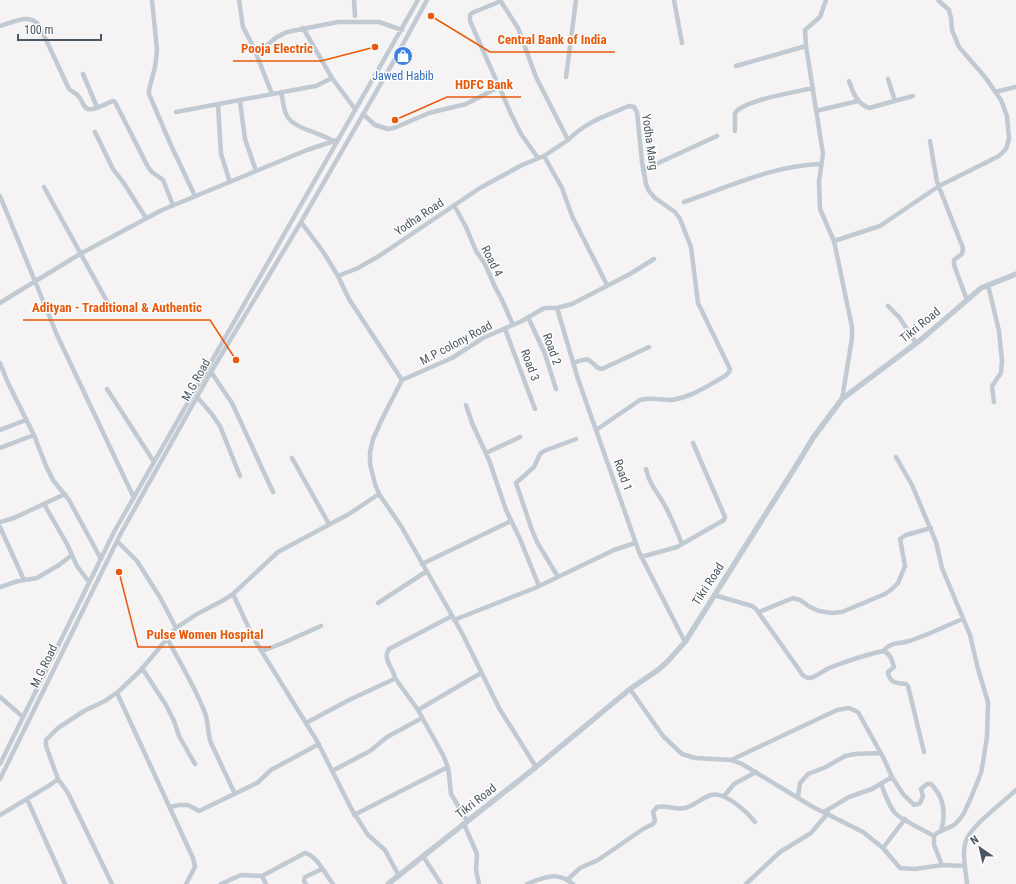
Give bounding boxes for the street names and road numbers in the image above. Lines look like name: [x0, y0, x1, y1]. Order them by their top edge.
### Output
street label: Yodha Marg: [639, 113, 661, 171]
street label: Yodha Road: [392, 195, 446, 239]
street label: Road 4: [478, 243, 506, 279]
street label: Tikri Road: [897, 305, 943, 345]
street label: M.P colony Road: [418, 318, 494, 368]
street label: Road 2: [540, 331, 564, 367]
street label: Road 3: [518, 347, 542, 383]
street label: M.G Road: [179, 356, 213, 404]
street label: Road 1: [611, 457, 635, 493]
street label: Tikri Road: [689, 560, 727, 608]
street label: M.G Road: [28, 642, 60, 690]
street label: Tikri Road: [453, 781, 499, 821]

